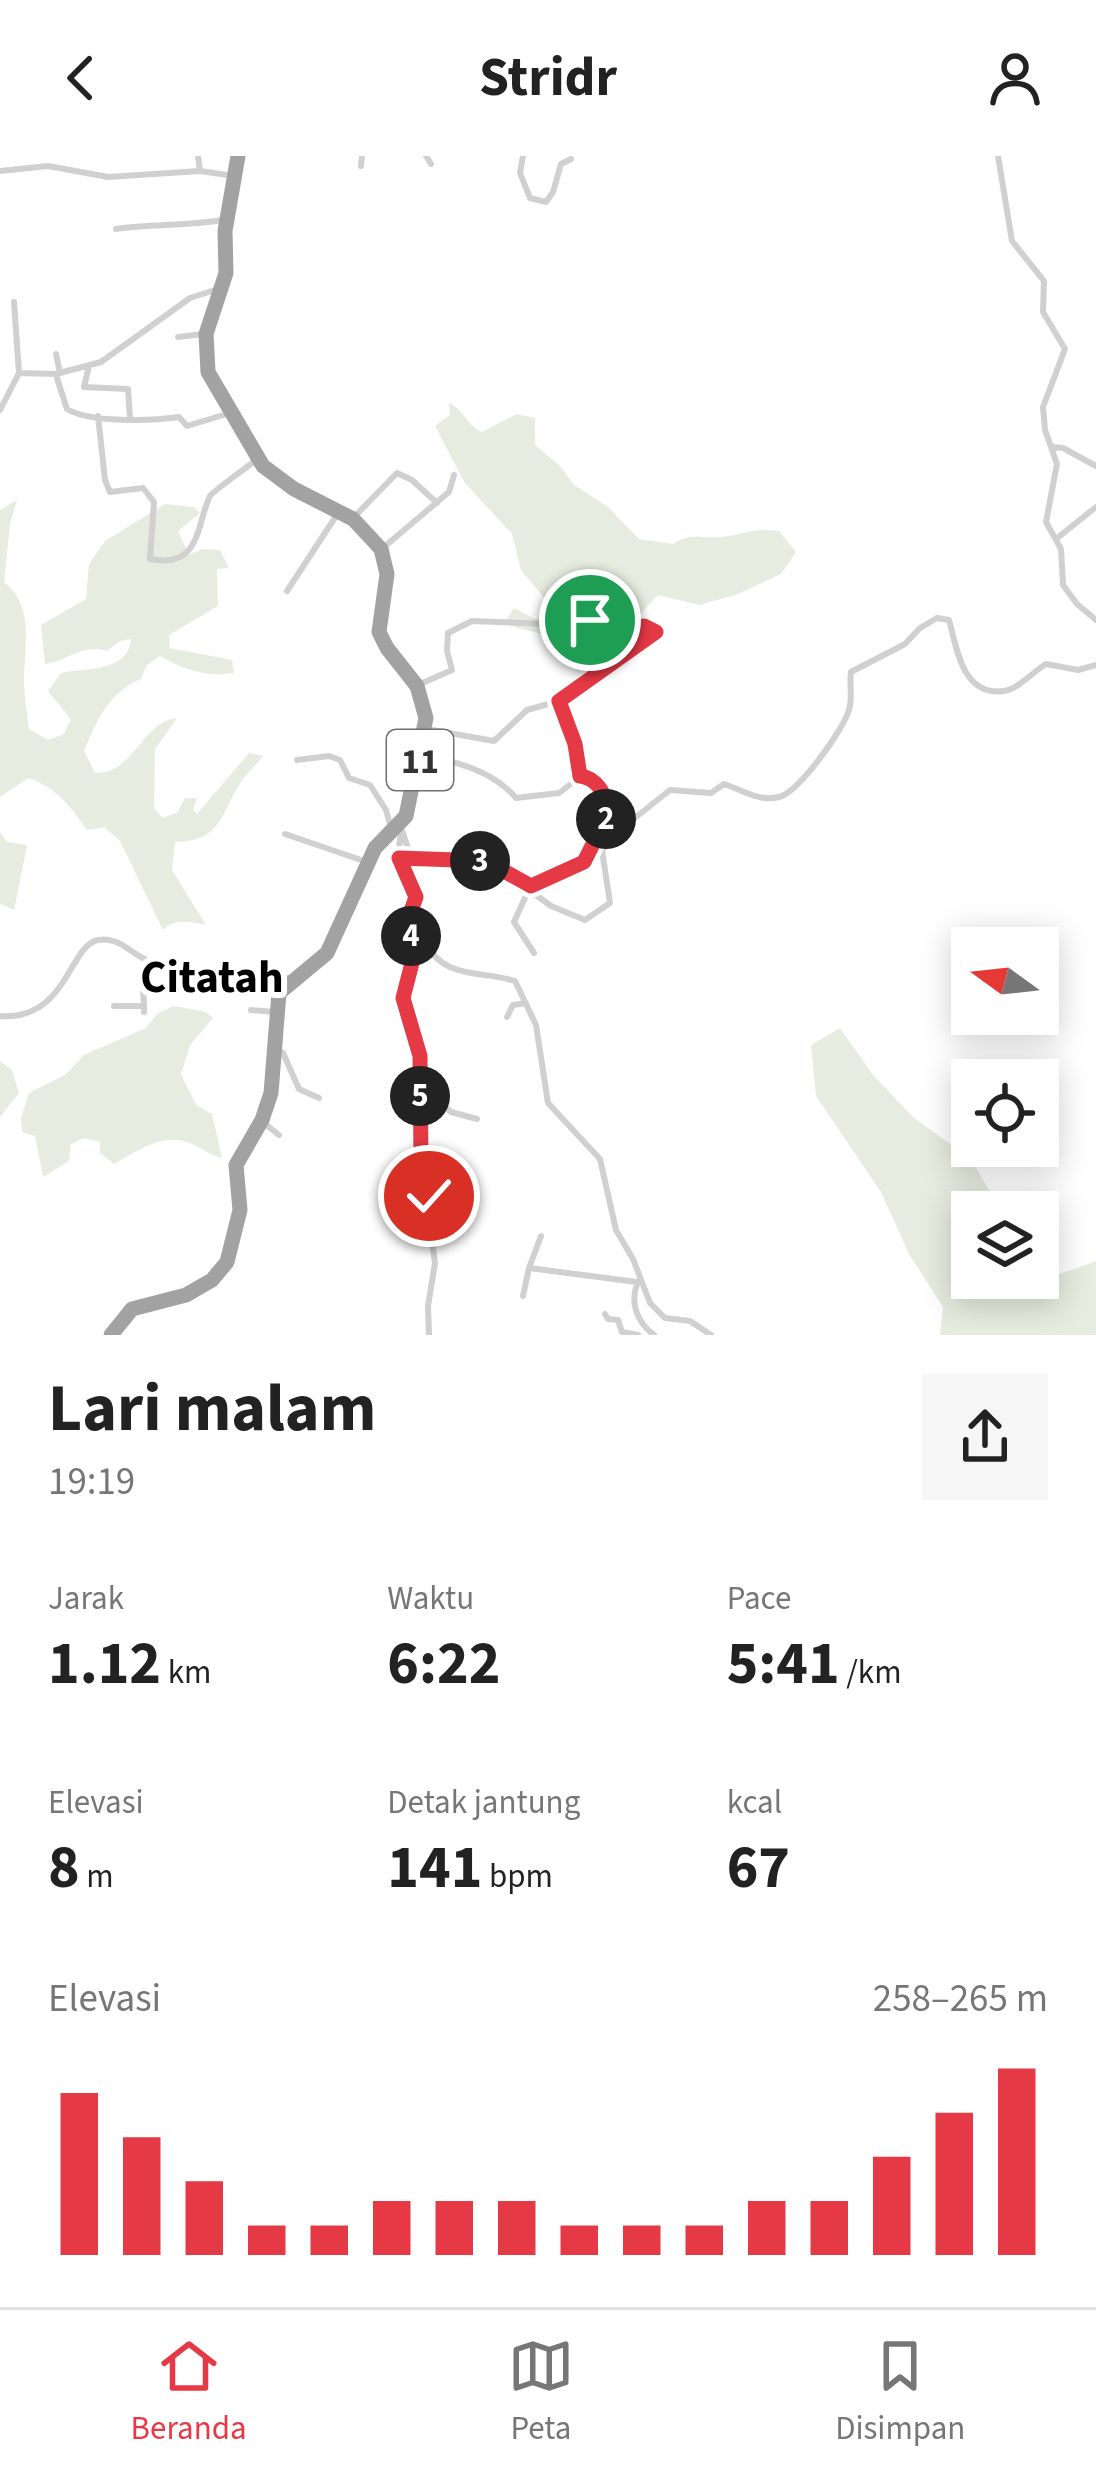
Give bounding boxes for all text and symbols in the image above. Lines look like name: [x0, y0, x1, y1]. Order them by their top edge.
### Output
text: Stridr: [479, 40, 617, 117]
icon: back: [48, 45, 114, 111]
icon: person: [982, 45, 1048, 111]
pin: [539, 569, 641, 671]
icon: arrive: [557, 587, 623, 653]
road number: 11: [387, 730, 453, 790]
pin: 2: [576, 789, 636, 849]
text: 2: [597, 795, 615, 842]
pin: 3: [450, 831, 510, 891]
text: 3: [471, 837, 489, 884]
pin: 4: [381, 906, 441, 966]
text: 4: [402, 912, 420, 959]
north arrow: [951, 927, 1059, 1035]
map controls: [951, 927, 1059, 1299]
district label: Citatah: [140, 946, 284, 1010]
button: locate: [951, 1059, 1059, 1167]
pin: 5: [390, 1066, 450, 1126]
text: 5: [411, 1072, 429, 1119]
pin: [378, 1145, 480, 1247]
icon: check: [396, 1163, 462, 1229]
button: layers: [951, 1191, 1059, 1299]
text: Lari malam: [48, 1362, 376, 1456]
button: share: [922, 1374, 1048, 1500]
text: 19:19: [48, 1454, 135, 1510]
text: Jarak: [48, 1575, 124, 1622]
text: Waktu: [387, 1575, 474, 1622]
text: Pace: [727, 1575, 791, 1622]
text: 1.12: [48, 1622, 161, 1707]
text: 6:22: [387, 1622, 500, 1707]
text: 5:41: [727, 1622, 840, 1707]
text: km: [161, 1649, 211, 1696]
text: /km: [840, 1649, 902, 1696]
text: Elevasi: [48, 1779, 144, 1826]
text: Detak jantung: [387, 1779, 580, 1826]
text: kcal: [727, 1779, 782, 1826]
text: 8: [48, 1826, 80, 1911]
text: 141: [387, 1826, 482, 1911]
text: 67: [727, 1826, 790, 1911]
text: m: [80, 1853, 114, 1900]
text: bpm: [482, 1853, 553, 1900]
text: Elevasi: [48, 1971, 161, 2027]
text: 258–265 m: [873, 1971, 1048, 2027]
tab: Beranda: [131, 2333, 247, 2452]
tab: Peta: [508, 2333, 574, 2452]
tab: Disimpan: [835, 2333, 965, 2452]

